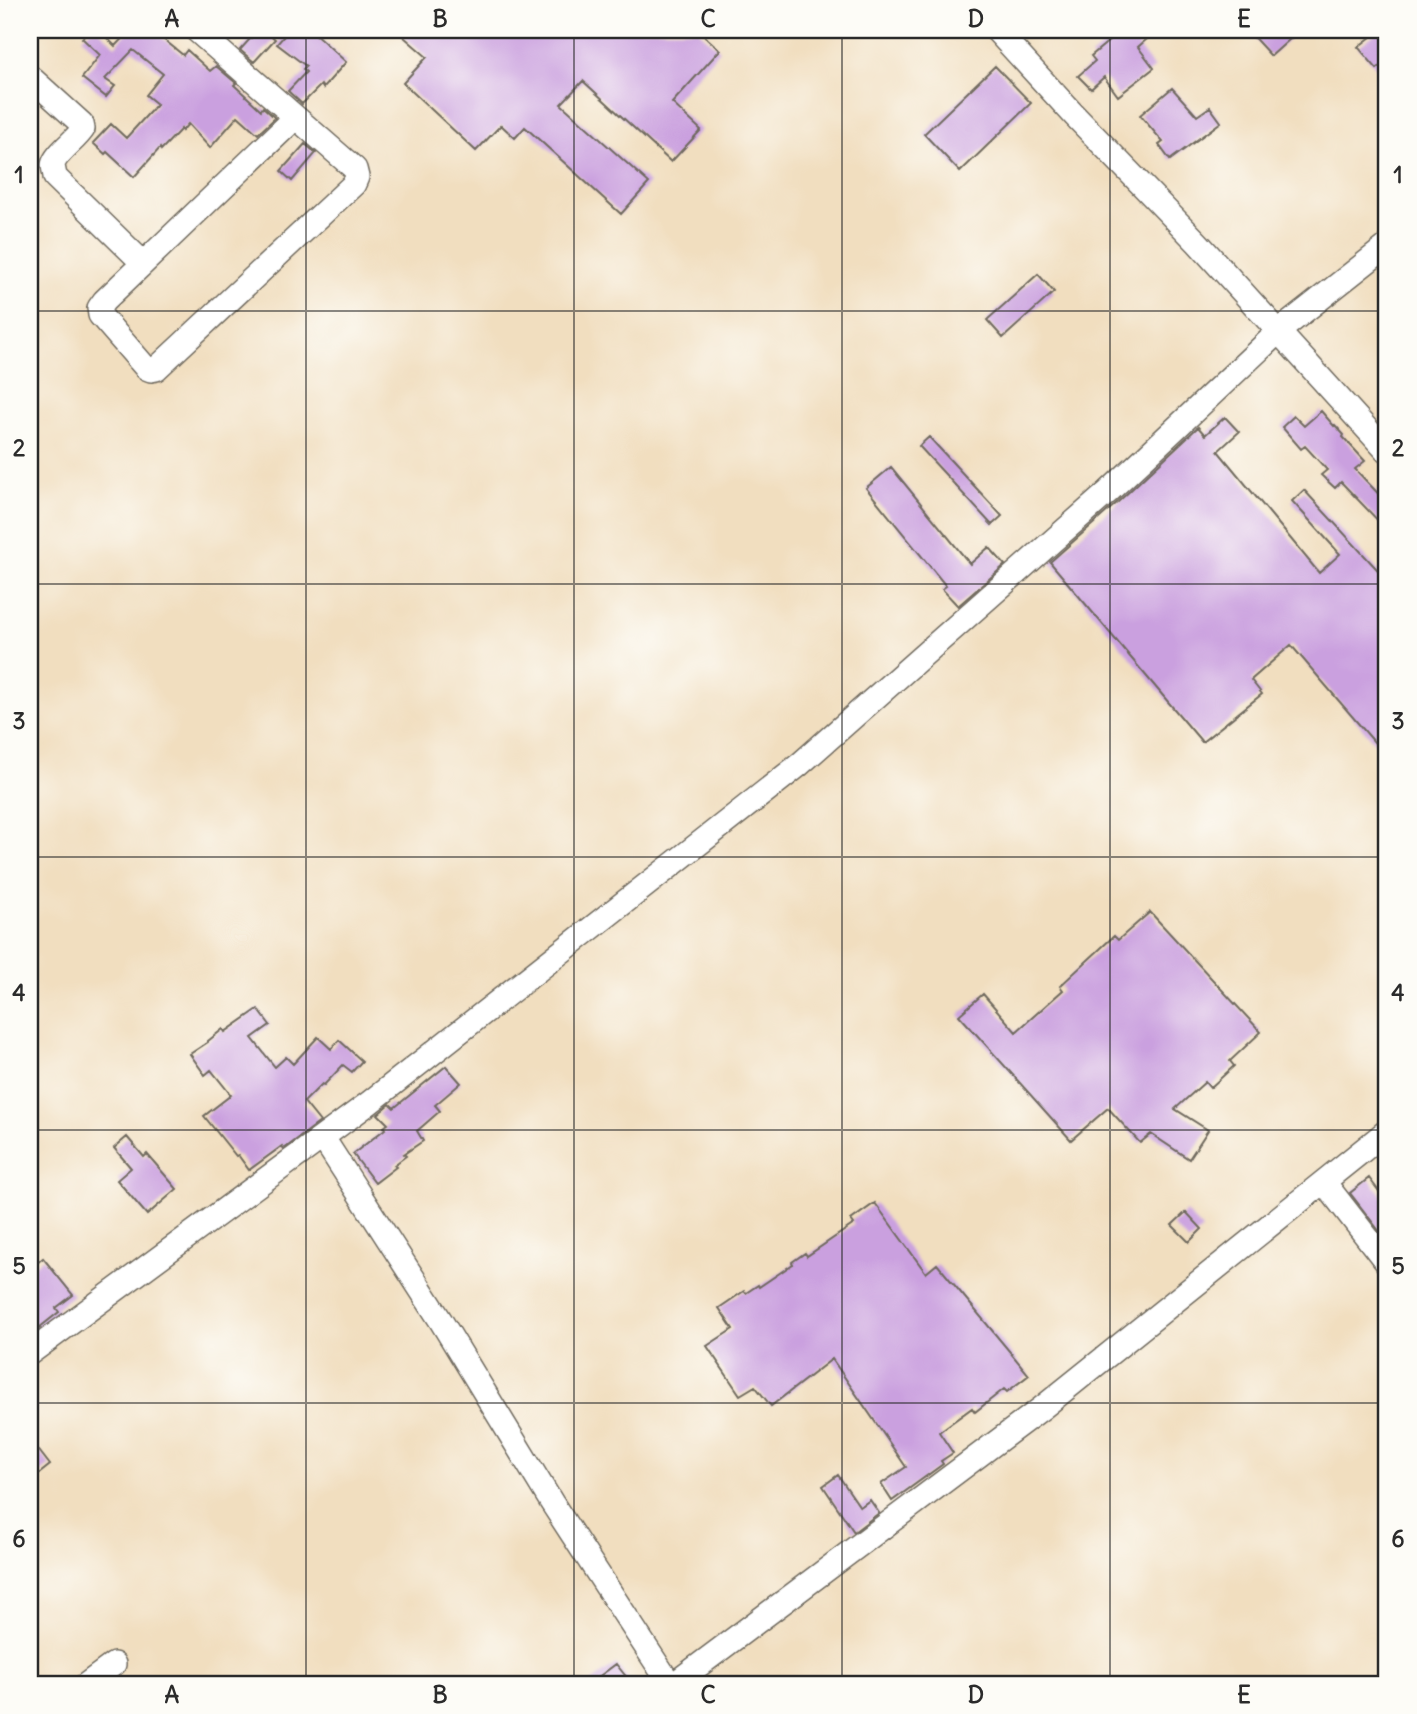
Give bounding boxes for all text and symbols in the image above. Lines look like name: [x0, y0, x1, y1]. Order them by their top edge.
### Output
text: A: [165, 4, 180, 33]
text: B: [432, 4, 448, 33]
text: C: [700, 4, 716, 33]
text: D: [968, 4, 984, 33]
text: E: [1237, 4, 1251, 33]
text: 1: [14, 160, 24, 189]
text: 1: [1393, 160, 1403, 189]
text: 2: [13, 433, 26, 462]
text: 2: [1392, 433, 1405, 462]
text: 3: [12, 706, 26, 735]
text: 3: [1391, 706, 1405, 735]
text: 4: [12, 978, 26, 1007]
text: 4: [1391, 978, 1405, 1007]
text: 5: [12, 1251, 26, 1280]
text: 5: [1391, 1251, 1405, 1280]
text: 6: [12, 1524, 26, 1553]
text: 6: [1391, 1524, 1405, 1553]
text: A: [165, 1680, 180, 1709]
text: B: [432, 1680, 448, 1709]
text: C: [700, 1680, 716, 1709]
text: D: [968, 1680, 984, 1709]
text: E: [1237, 1680, 1251, 1709]

